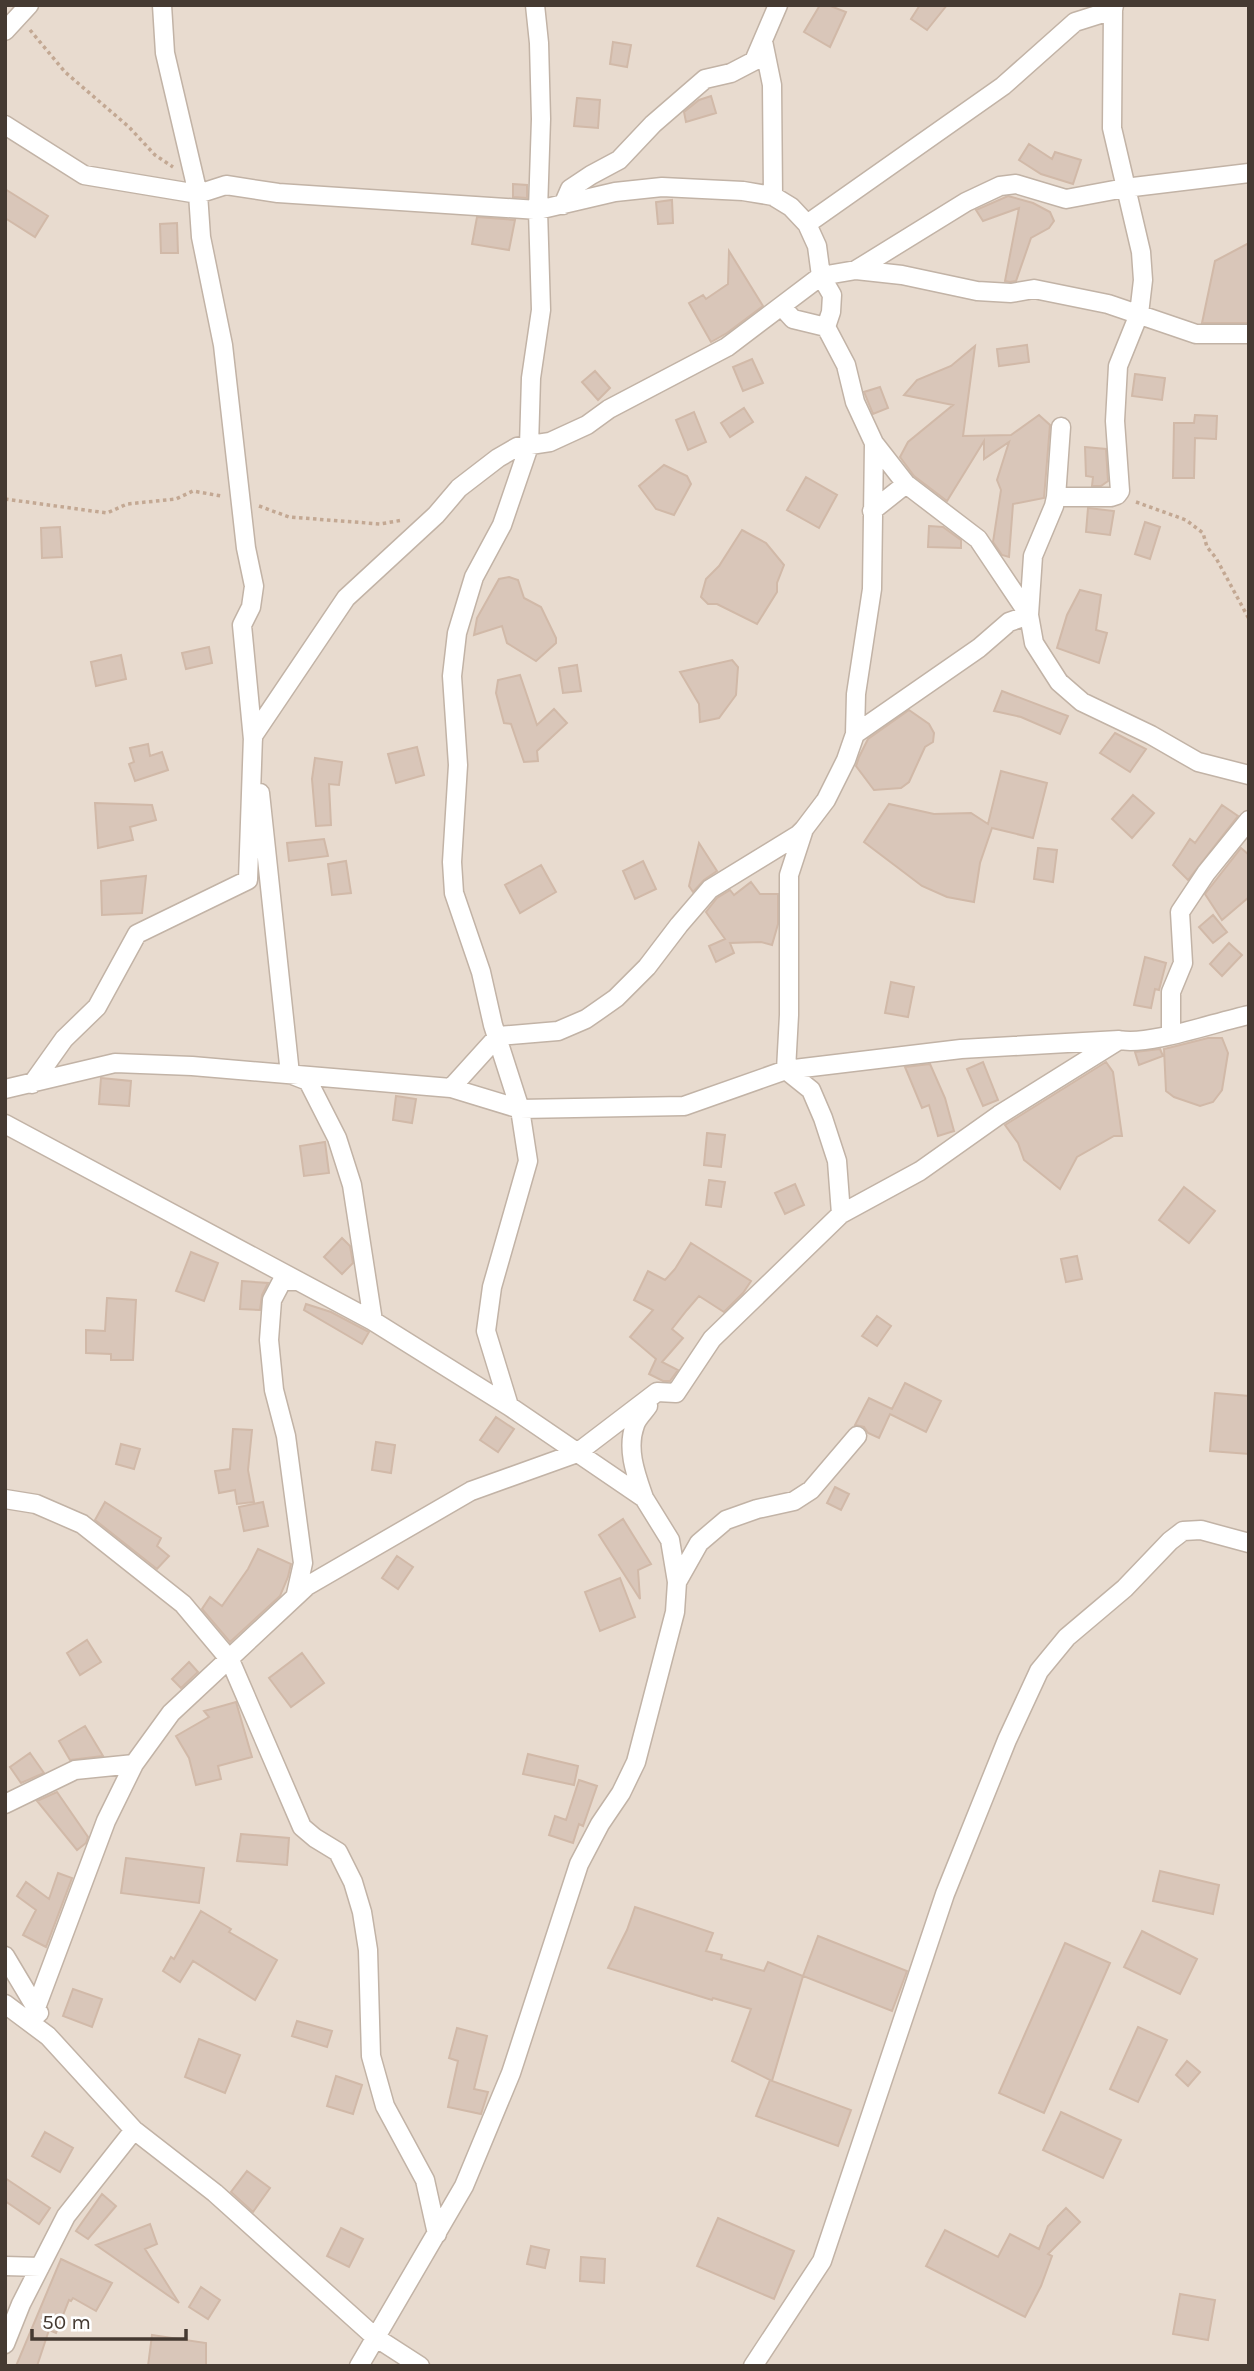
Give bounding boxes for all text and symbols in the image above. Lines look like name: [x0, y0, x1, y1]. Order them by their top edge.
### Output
scale bar: [32, 2298, 186, 2342]
text: 50 m: [42, 2310, 91, 2334]

